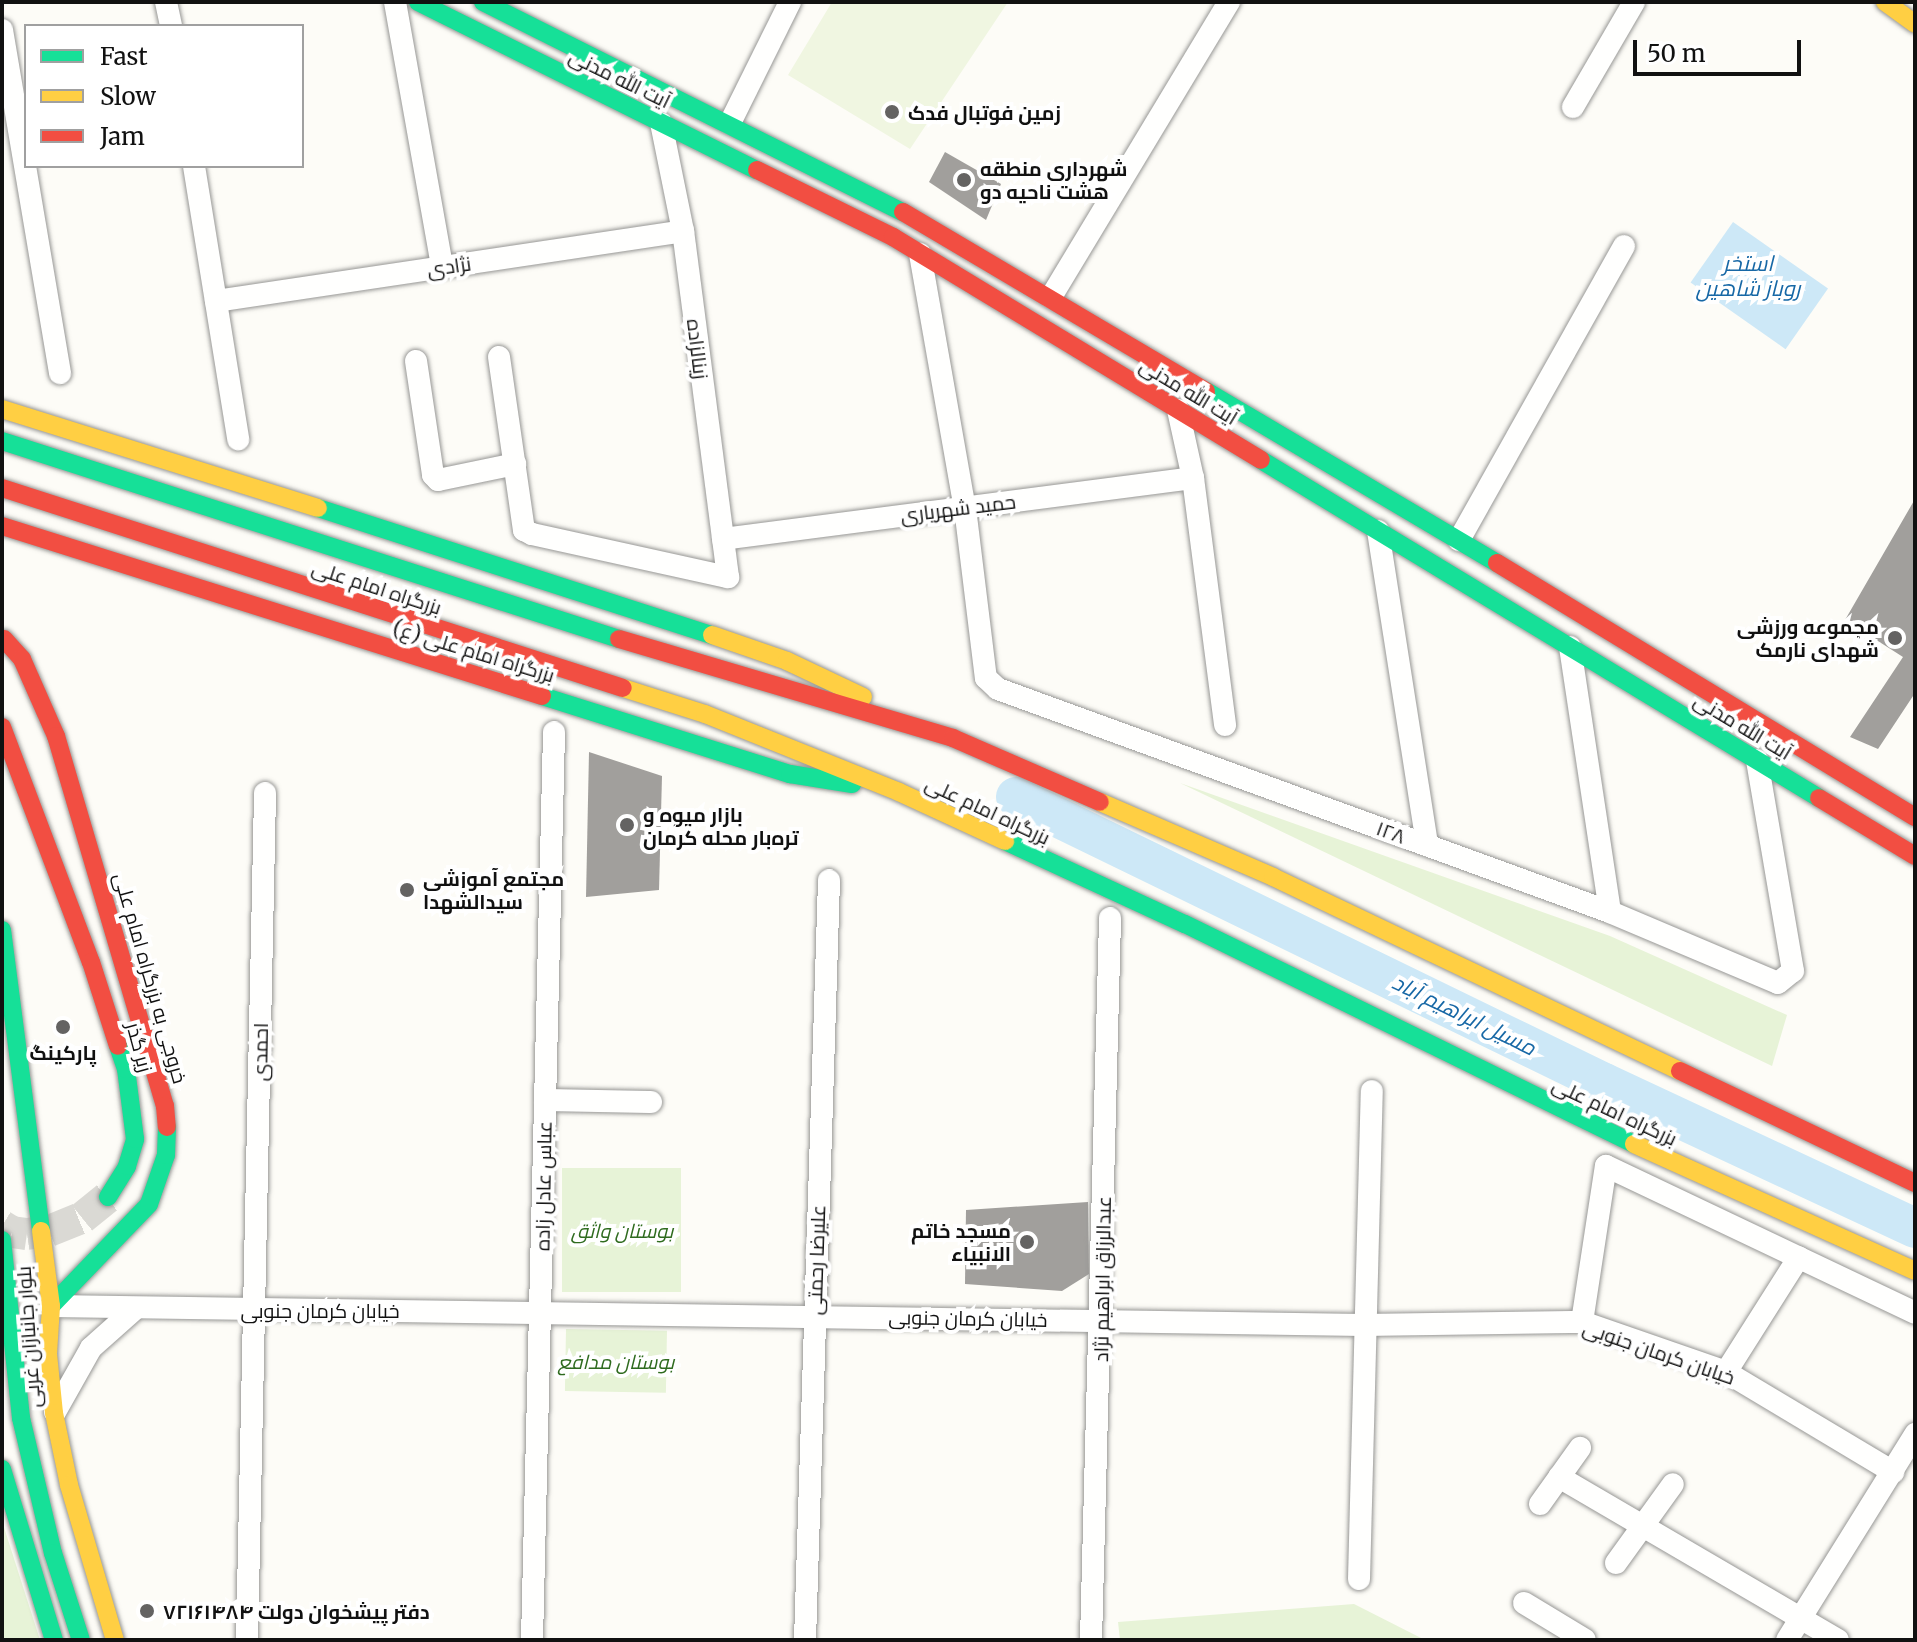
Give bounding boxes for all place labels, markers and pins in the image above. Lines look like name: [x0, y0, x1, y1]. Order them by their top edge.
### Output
place label: زمین فوتبال فدک: [908, 100, 1061, 124]
marker: زمین فوتبال فدک: [883, 103, 901, 121]
place label: شهرداری منطقه هشت ناحیه دو: [980, 156, 1127, 203]
marker: شهرداری منطقه هشت ناحیه دو: [955, 171, 973, 189]
place label: مجموعه ورزشی شهدای نارمک: [1737, 614, 1879, 661]
marker: مجموعه ورزشی شهدای نارمک: [1886, 629, 1904, 647]
place label: بازار میوه و تره‌بار محله کرمان: [643, 802, 798, 849]
marker: بازار میوه و تره‌بار محله کرمان: [618, 816, 636, 834]
place label: مجتمع آموزشی سیدالشهدا: [423, 866, 564, 913]
marker: مجتمع آموزشی سیدالشهدا: [398, 881, 416, 899]
marker: پارکینگ: [54, 1018, 72, 1036]
place label: پارکینگ: [30, 1040, 96, 1064]
place label: مسجد خاتم الانبیاء: [911, 1218, 1011, 1265]
marker: مسجد خاتم الانبیاء: [1018, 1233, 1036, 1251]
place label: دفتر پیشخوان دولت ۷۲۱۶۱۴۸۴: [163, 1599, 430, 1623]
marker: دفتر پیشخوان دولت ۷۲۱۶۱۴۸۴: [138, 1602, 156, 1620]

